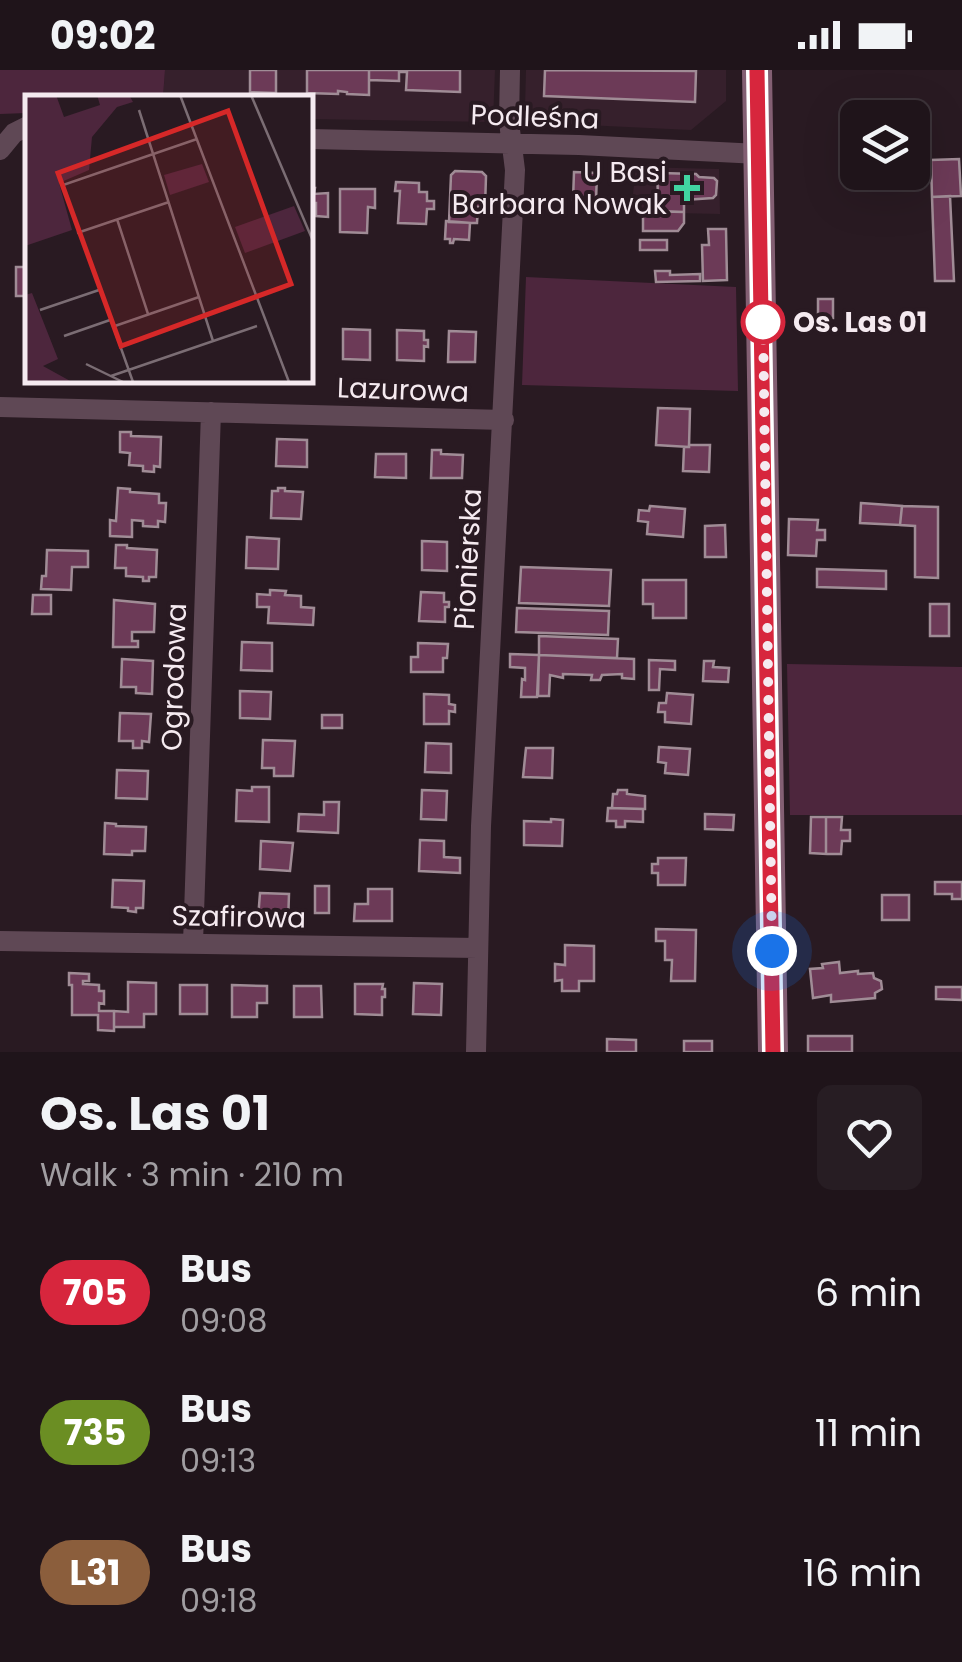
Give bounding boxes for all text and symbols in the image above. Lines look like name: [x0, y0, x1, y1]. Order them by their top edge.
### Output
text: 09:02: [50, 9, 155, 62]
inset map: [25, 95, 312, 382]
street label: Podleśna: [470, 95, 600, 139]
map controls: [840, 100, 930, 190]
button: layers: [840, 100, 930, 190]
place label: U Basi Barbara Nowak: [452, 153, 668, 224]
marker: U Basi Barbara Nowak: [676, 177, 698, 199]
marker: Os. Las 01: [742, 301, 784, 343]
place label: Os. Las 01: [793, 303, 927, 342]
street label: Lazurowa: [336, 368, 470, 412]
street label: Pionierska: [445, 487, 491, 631]
street label: Ogrodowa: [152, 602, 196, 752]
street label: Szafirowa: [171, 896, 307, 938]
your location: [747, 926, 797, 976]
text: Os. Las 01: [40, 1080, 270, 1147]
button: heart: [817, 1085, 922, 1190]
text: Walk · 3 min · 210 m: [40, 1152, 344, 1197]
text: Bus: [180, 1242, 252, 1295]
text: 6 min: [815, 1266, 922, 1319]
text: 705: [63, 1268, 127, 1317]
text: 09:08: [180, 1298, 267, 1343]
text: Bus: [180, 1382, 252, 1435]
text: 11 min: [815, 1406, 922, 1459]
text: 735: [64, 1408, 126, 1457]
text: 09:13: [180, 1438, 256, 1483]
text: Bus: [180, 1522, 252, 1575]
text: 16 min: [803, 1546, 922, 1599]
text: L31: [69, 1548, 121, 1597]
text: 09:18: [180, 1578, 258, 1623]

